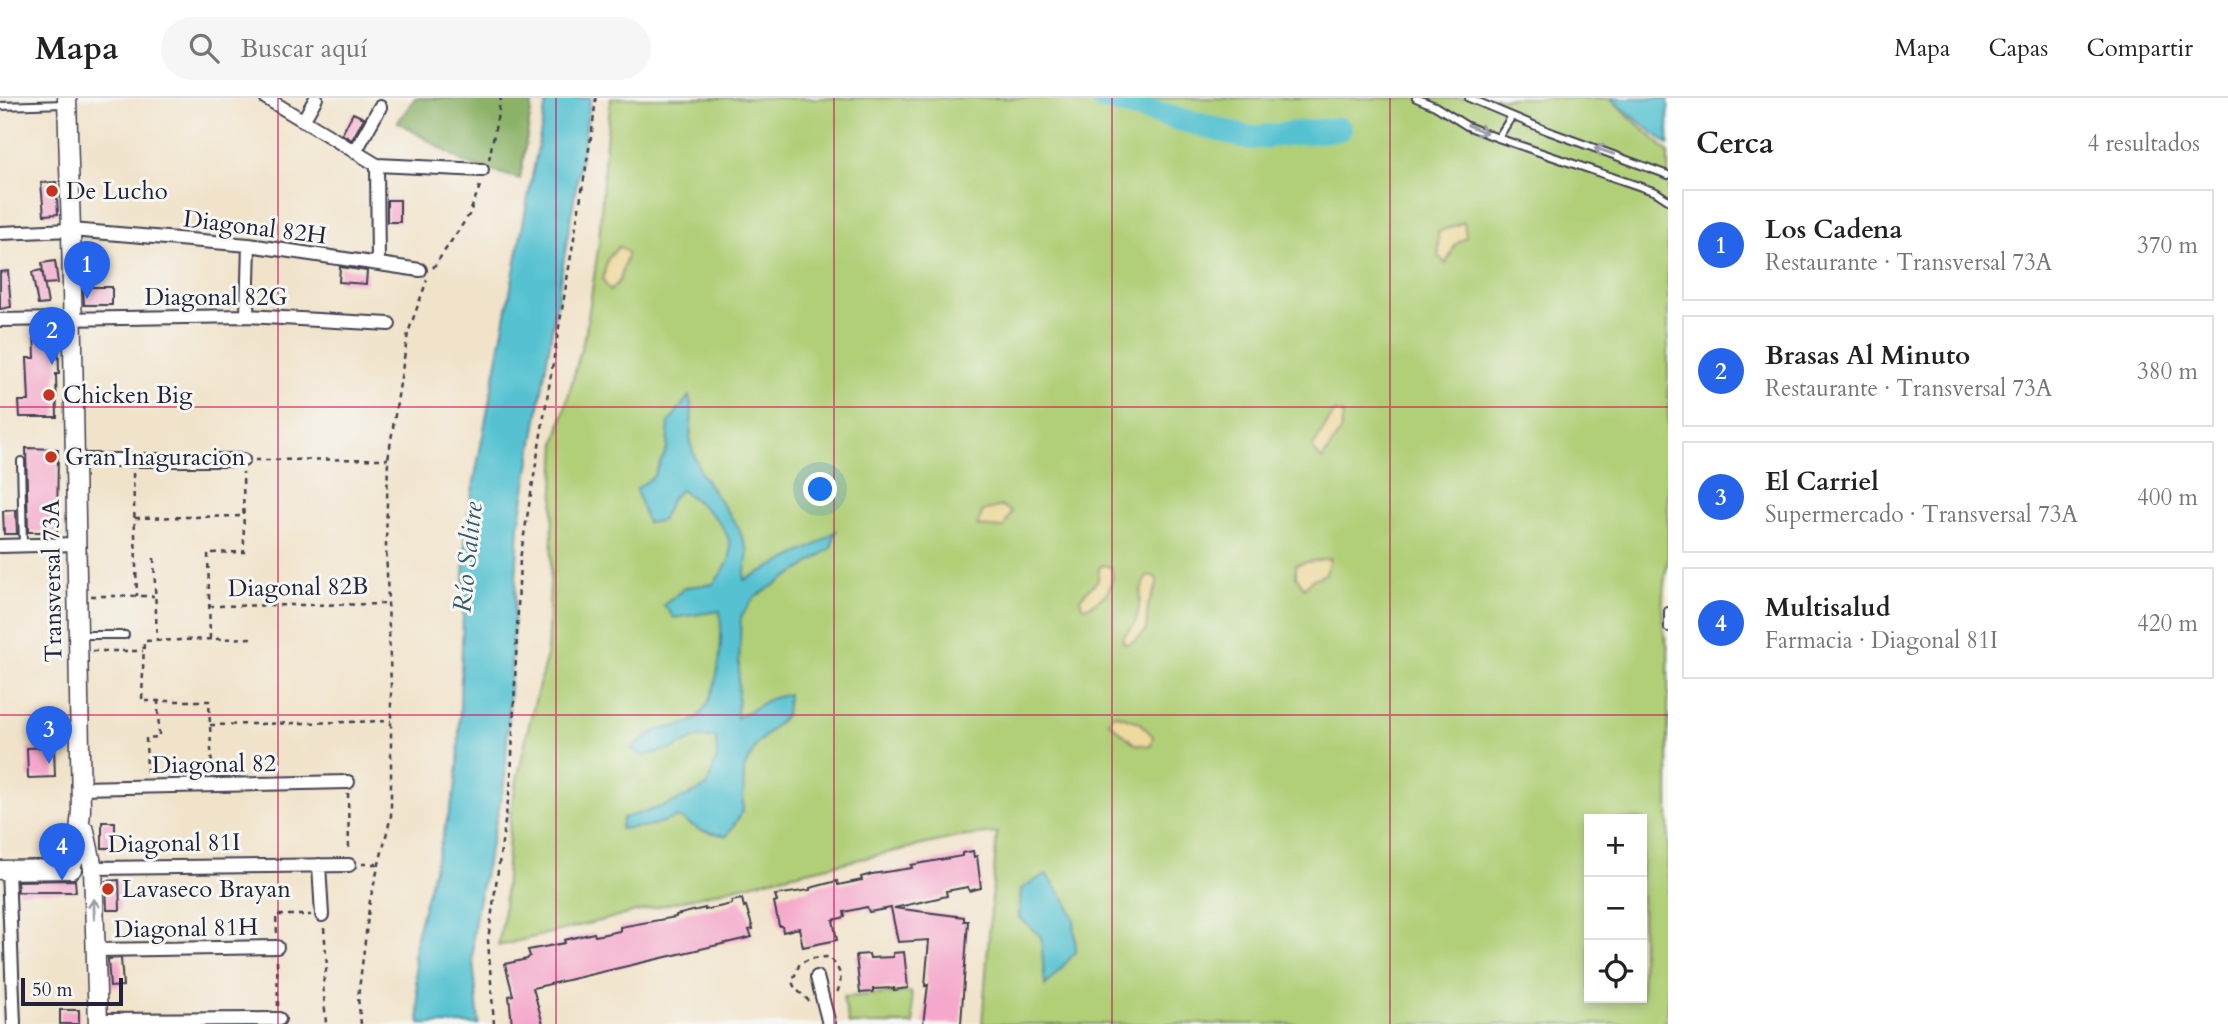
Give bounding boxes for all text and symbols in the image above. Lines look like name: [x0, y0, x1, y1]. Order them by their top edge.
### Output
search box: [161, 17, 651, 80]
text: Mapa: [35, 26, 119, 71]
icon: search: [185, 29, 223, 67]
text: Buscar aquí: [241, 31, 368, 66]
text: Mapa: [1894, 32, 1950, 65]
text: Capas: [1988, 32, 2048, 65]
text: Compartir: [2086, 32, 2193, 65]
one-way arrow: [1465, 123, 1487, 136]
text: Cerca: [1696, 123, 1774, 164]
text: 4 resultados: [2087, 128, 2200, 159]
one-way arrow: [1593, 144, 1615, 157]
place label: De Lucho: [66, 175, 168, 208]
marker: De Lucho: [44, 183, 60, 199]
street label: Diagonal 82H: [181, 202, 329, 253]
text: Los Cadena: [1765, 212, 1902, 247]
text: 1: [1715, 230, 1727, 261]
text: 370 m: [2137, 230, 2198, 261]
pin: 1: [64, 241, 110, 299]
text: Restaurante · Transversal 73A: [1765, 247, 2052, 278]
street label: Diagonal 82G: [144, 281, 288, 314]
pin: 2: [29, 307, 75, 365]
text: Brasas Al Minuto: [1765, 338, 1970, 373]
text: 2: [1715, 356, 1727, 387]
text: 380 m: [2137, 356, 2198, 387]
text: Restaurante · Transversal 73A: [1765, 373, 2052, 404]
place label: Chicken Big: [63, 379, 193, 412]
marker: Chicken Big: [41, 387, 57, 403]
place label: Gran Inaguracion: [65, 441, 246, 474]
marker: Gran Inaguracion: [43, 449, 59, 465]
text: El Carriel: [1765, 464, 1879, 499]
your location: [803, 472, 837, 506]
text: 3: [1715, 482, 1727, 513]
text: 400 m: [2137, 482, 2198, 513]
street label: Transversal 73A: [35, 498, 70, 663]
water label: Río Salitre: [444, 499, 491, 614]
text: Supermercado · Transversal 73A: [1765, 499, 2078, 530]
street label: Diagonal 82B: [227, 570, 369, 605]
text: Multisalud: [1765, 590, 1891, 625]
text: 4: [1715, 608, 1727, 639]
text: 420 m: [2137, 608, 2198, 639]
text: Farmacia · Diagonal 81I: [1765, 625, 1998, 656]
pin: 3: [26, 706, 72, 764]
street label: Diagonal 82: [152, 747, 276, 782]
map controls: [1584, 814, 1647, 1003]
button: +: [1584, 814, 1647, 877]
pin: 4: [39, 823, 85, 881]
street label: Diagonal 81I: [108, 826, 240, 861]
place label: Lavaseco Brayan: [122, 873, 291, 906]
button: −: [1584, 877, 1647, 940]
marker: Lavaseco Brayan: [100, 881, 116, 897]
one-way arrow: [88, 898, 101, 921]
street label: Diagonal 81H: [114, 911, 258, 946]
button: locate: [1584, 940, 1647, 1003]
scale bar: [21, 975, 122, 1007]
text: 50 m: [32, 977, 73, 1003]

